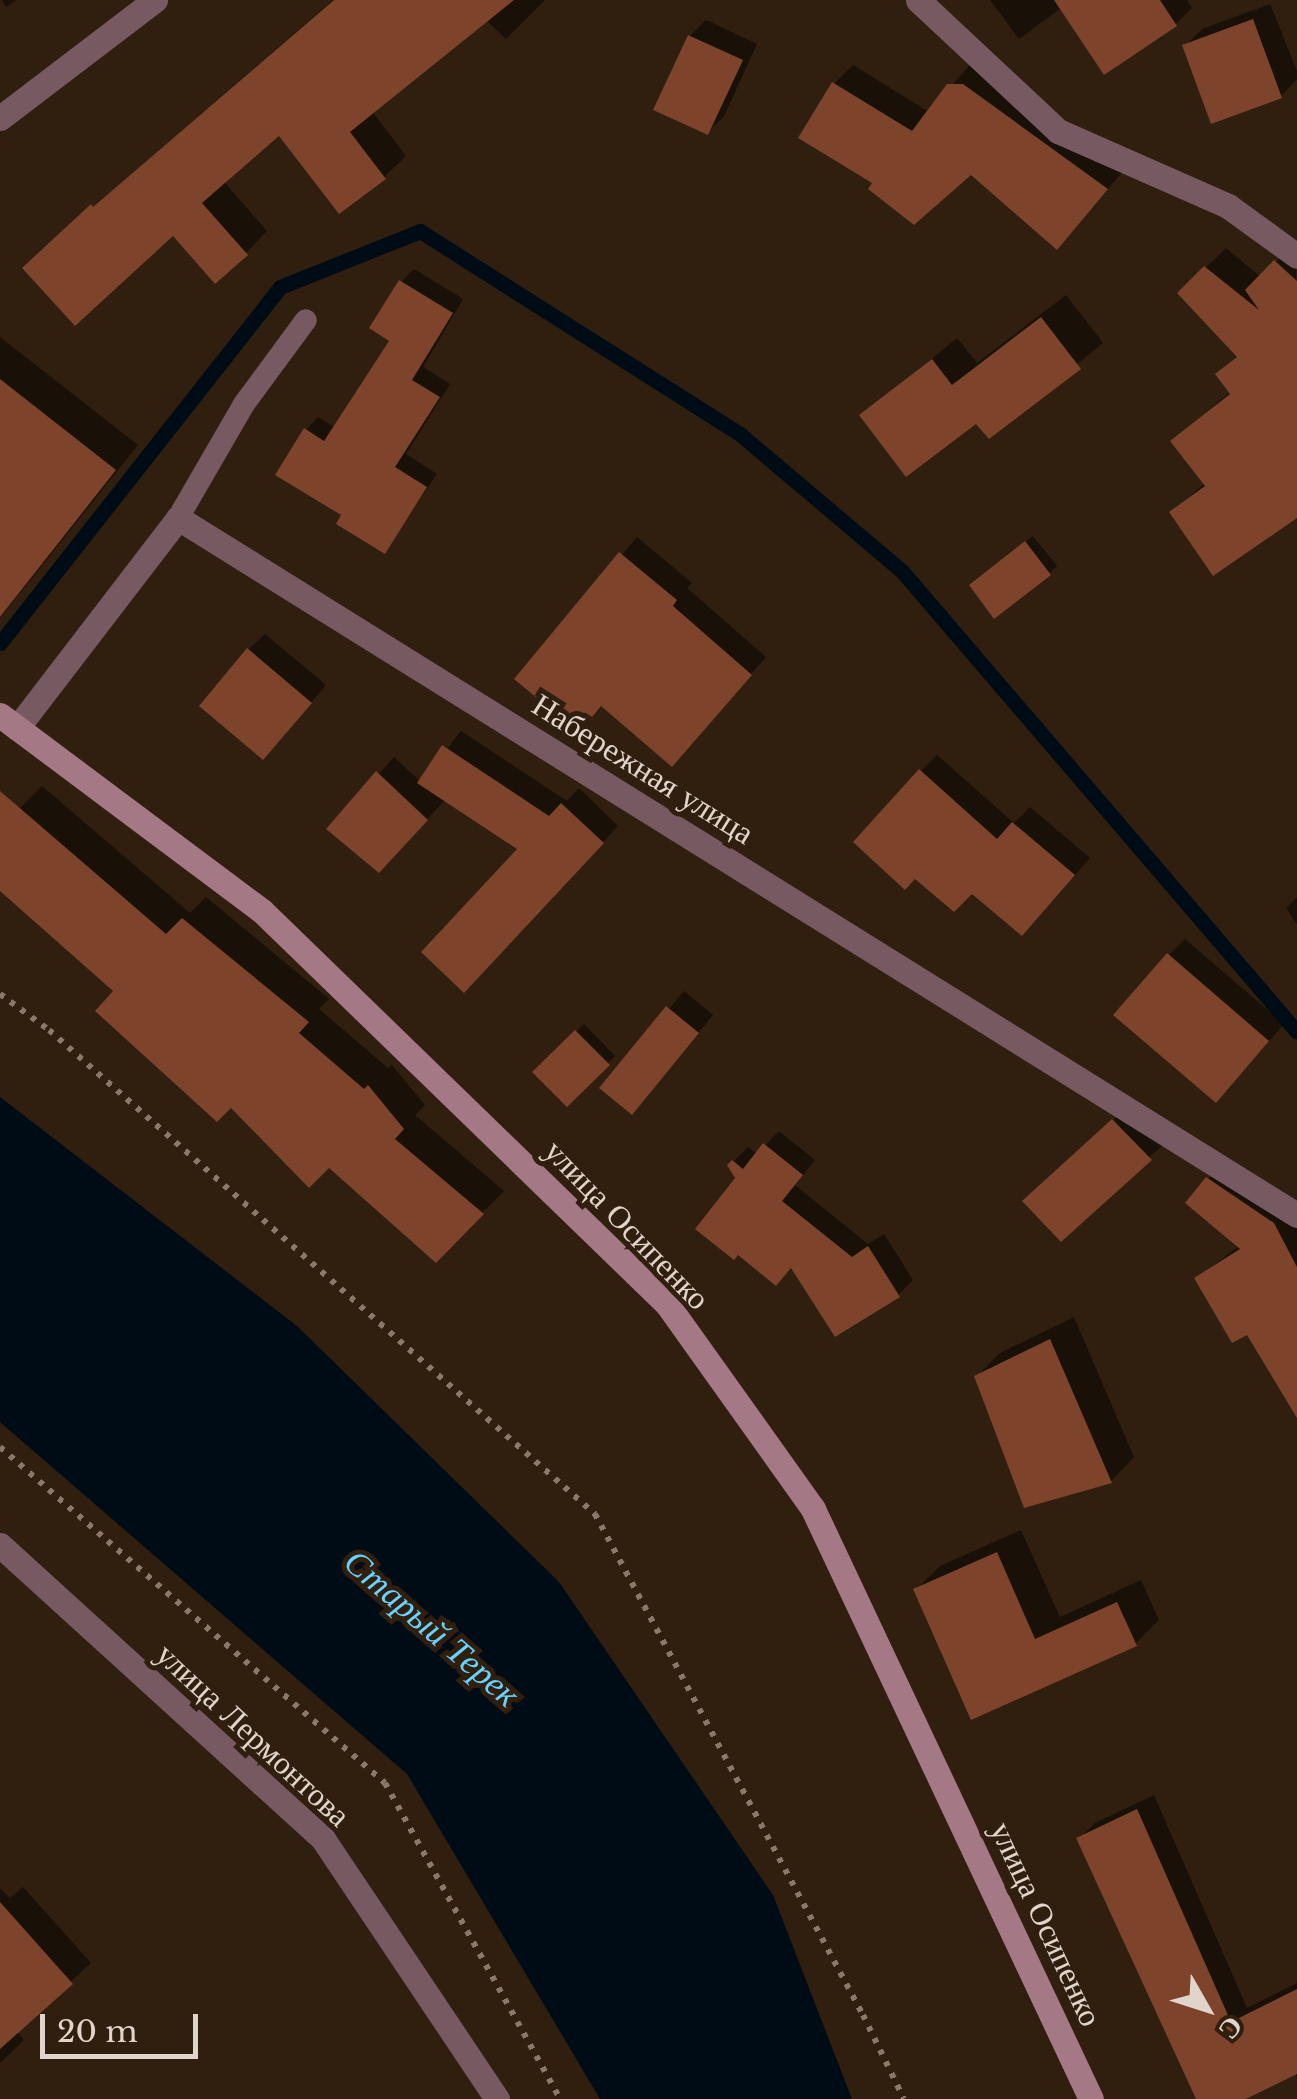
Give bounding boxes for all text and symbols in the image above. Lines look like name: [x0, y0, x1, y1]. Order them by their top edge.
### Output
street label: Набережная улица: [525, 685, 761, 853]
street label: улица Осипенко: [536, 1132, 718, 1318]
water label: Старый Терек: [336, 1540, 528, 1716]
street label: улица Лермонтова: [148, 1635, 358, 1835]
street label: улица Осипенко: [982, 1816, 1110, 2032]
north arrow: [1157, 1959, 1257, 2059]
scale bar: [45, 1994, 202, 2056]
text: С: [1211, 2009, 1251, 2047]
text: 20 m: [57, 2013, 138, 2050]

